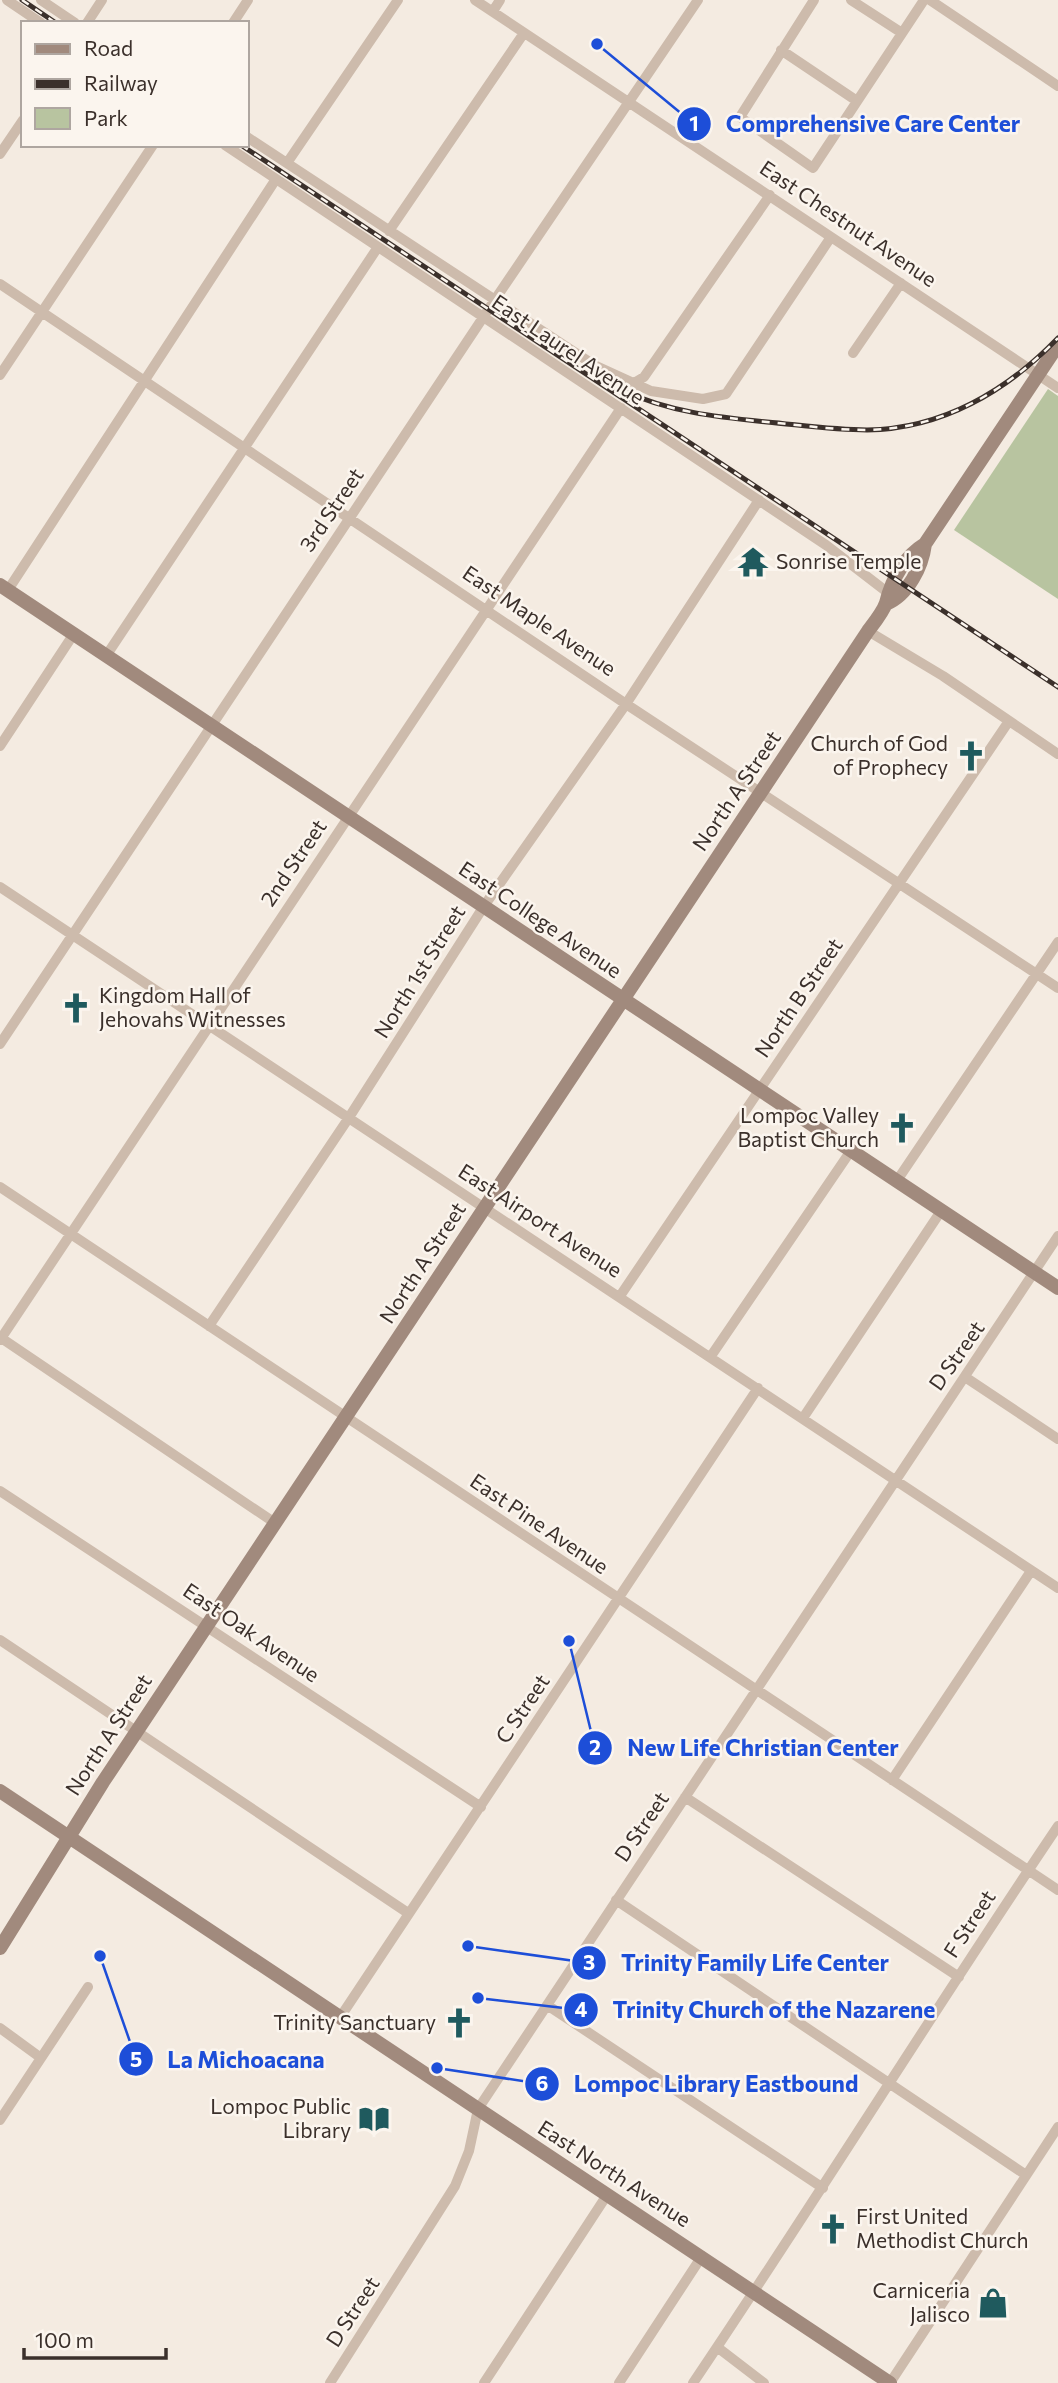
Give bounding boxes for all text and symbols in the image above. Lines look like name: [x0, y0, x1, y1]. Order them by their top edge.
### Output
legend: [21, 21, 248, 147]
text: Road: [84, 35, 133, 60]
text: Railway: [84, 70, 158, 95]
callout: Comprehensive Care Center: [677, 102, 1034, 146]
text: Park: [84, 105, 128, 130]
text: Comprehensive Care Center: [726, 109, 1021, 137]
text: 1: [689, 110, 699, 135]
street label: East Chestnut Avenue: [756, 154, 942, 291]
street label: East Laurel Avenue: [488, 288, 650, 409]
street label: 3rd Street: [294, 463, 368, 556]
temple icon: Sonrise Temple: [736, 545, 770, 579]
place label: Sonrise Temple: [776, 548, 921, 573]
street label: East Maple Avenue: [459, 559, 621, 680]
street label: North A Street: [686, 725, 785, 855]
place label: Church of God of Prophecy: [811, 730, 948, 779]
church icon: Church of God of Prophecy: [954, 739, 988, 773]
street label: 2nd Street: [255, 814, 331, 910]
street label: East College Avenue: [455, 855, 627, 982]
street label: North 1st Street: [368, 900, 470, 1042]
street label: North B Street: [749, 933, 847, 1062]
place label: Kingdom Hall of Jehovahs Witnesses: [99, 982, 286, 1031]
church icon: Kingdom Hall of Jehovahs Witnesses: [59, 991, 93, 1025]
place label: Lompoc Valley Baptist Church: [737, 1102, 879, 1151]
church icon: Lompoc Valley Baptist Church: [885, 1111, 919, 1145]
street label: East Airport Avenue: [454, 1158, 627, 1282]
street label: North A Street: [373, 1197, 470, 1327]
street label: D Street: [923, 1316, 989, 1395]
street label: East Pine Avenue: [466, 1467, 614, 1578]
street label: East Oak Avenue: [179, 1577, 325, 1687]
street label: North A Street: [59, 1669, 156, 1799]
street label: C Street: [490, 1669, 554, 1747]
callout: New Life Christian Center: [578, 1726, 912, 1770]
text: New Life Christian Center: [627, 1733, 899, 1761]
text: 2: [589, 1734, 601, 1759]
street label: D Street: [608, 1786, 673, 1866]
street label: F Street: [938, 1885, 1000, 1962]
callout: Trinity Family Life Center: [572, 1941, 903, 1985]
text: Trinity Family Life Center: [621, 1948, 890, 1976]
text: 3: [583, 1949, 595, 1974]
callout: Trinity Church of the Nazarene: [563, 1988, 949, 2032]
text: Trinity Church of the Nazarene: [613, 1995, 935, 2023]
text: 4: [575, 1996, 588, 2021]
church icon: Trinity Sanctuary: [442, 2006, 476, 2040]
place label: Trinity Sanctuary: [273, 2009, 436, 2034]
callout: La Michoacana: [119, 2037, 339, 2081]
text: La Michoacana: [167, 2045, 325, 2073]
text: 5: [130, 2046, 142, 2071]
callout: Lompoc Library Eastbound: [524, 2062, 872, 2106]
text: Lompoc Library Eastbound: [574, 2069, 858, 2097]
text: 6: [536, 2070, 549, 2095]
place label: Lompoc Public Library: [210, 2093, 351, 2142]
library icon: Lompoc Public Library: [357, 2102, 391, 2136]
street label: East North Avenue: [534, 2114, 696, 2231]
place label: First United Methodist Church: [856, 2203, 1028, 2252]
church icon: First United Methodist Church: [816, 2212, 850, 2246]
street label: D Street: [320, 2271, 384, 2351]
place label: Carniceria Jalisco: [873, 2277, 970, 2326]
shop icon: Carniceria Jalisco: [976, 2286, 1010, 2320]
scale bar: [24, 2316, 166, 2360]
text: 100 m: [35, 2327, 94, 2352]

